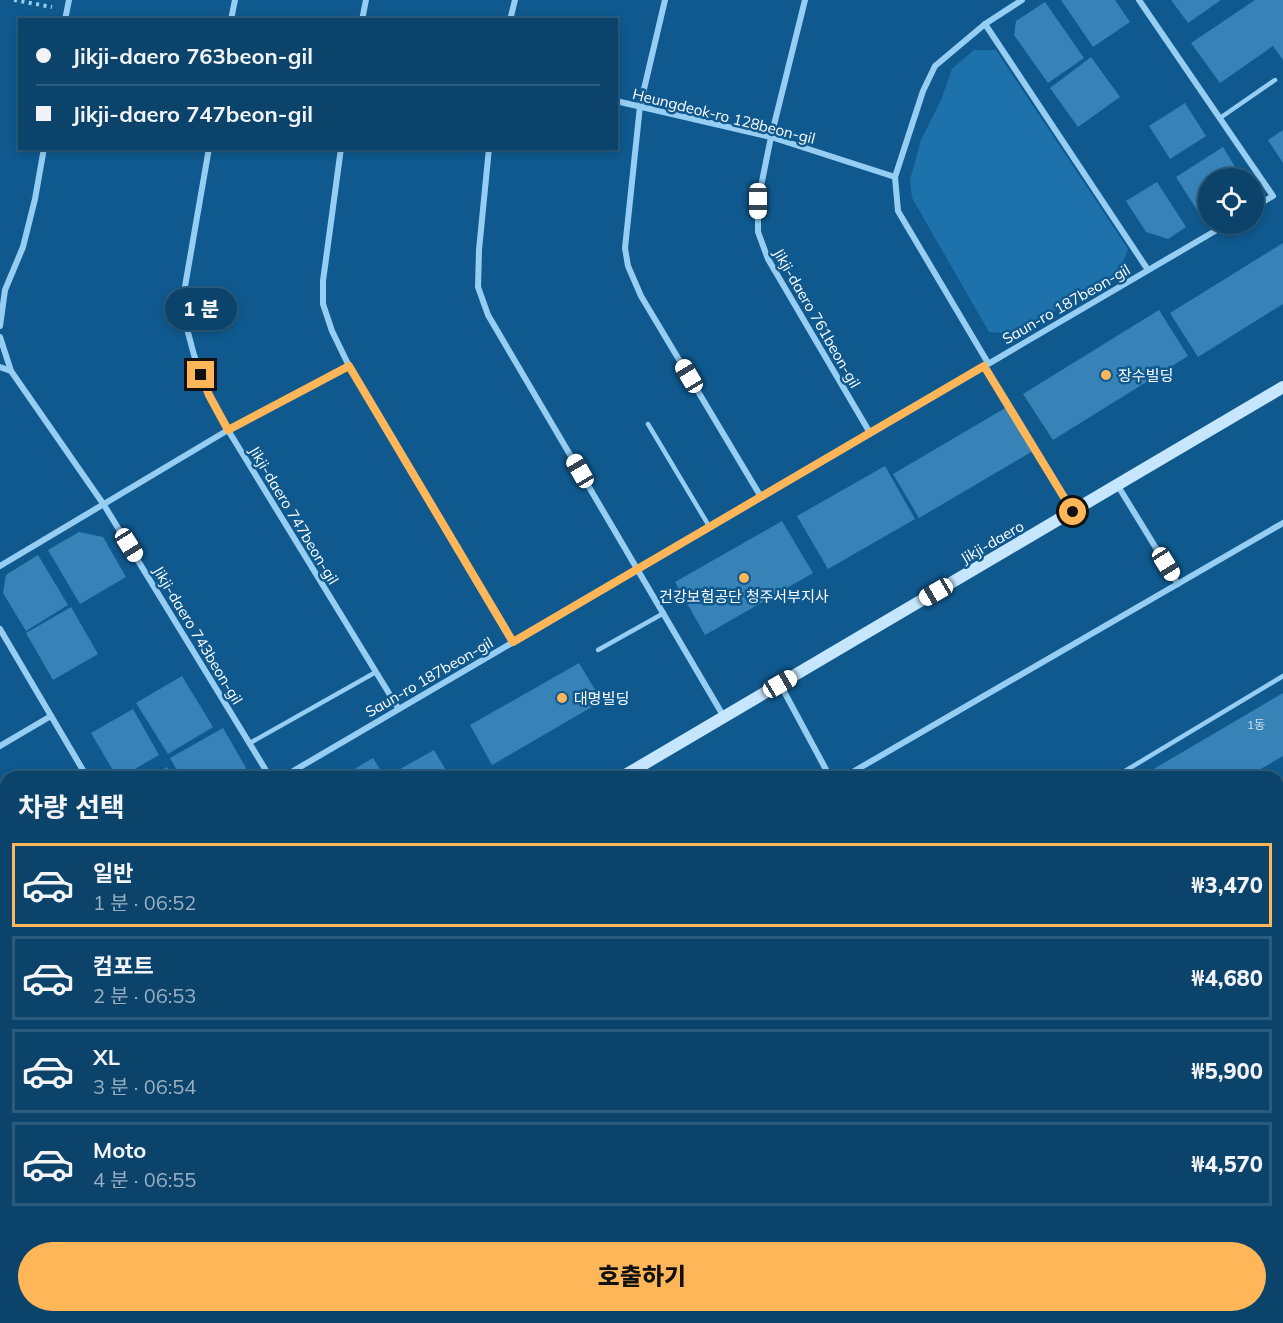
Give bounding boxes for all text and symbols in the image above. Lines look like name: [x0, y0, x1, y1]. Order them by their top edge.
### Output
text: Jikji-daero 763beon-gil: [72, 42, 313, 70]
street label: Heungdeok-ro 128beon-gil: [631, 84, 817, 148]
text: Jikji-daero 747beon-gil: [72, 100, 313, 128]
map controls: [1198, 168, 1264, 234]
button: locate: [1198, 168, 1264, 234]
car: [749, 183, 767, 219]
street label: Jikji-daero 761beon-gil: [769, 245, 865, 391]
street label: Saun-ro 187beon-gil: [999, 260, 1133, 348]
callout: 1 분: [165, 288, 237, 330]
text: 1 분: [183, 296, 219, 321]
car: [672, 356, 706, 396]
route end: [187, 361, 214, 388]
place label: 장수빌딩: [1118, 366, 1173, 385]
marker: 장수빌딩: [1099, 368, 1113, 382]
street label: Jikji-daero 747beon-gil: [245, 442, 343, 588]
car: [563, 451, 597, 491]
route start: [1059, 498, 1086, 525]
street label: Jikji-daero: [957, 516, 1027, 568]
car: [112, 525, 146, 565]
car: [1149, 544, 1183, 584]
street label: Jikji-daero 743beon-gil: [149, 562, 247, 708]
marker: 건강보험공단 청주서부지사: [737, 571, 751, 585]
car: [916, 575, 956, 609]
place label: 건강보험공단 청주서부지사: [659, 587, 829, 606]
street label: Saun-ro 187beon-gil: [362, 633, 496, 721]
car: [760, 667, 800, 701]
place label: 대명빌딩: [574, 689, 629, 708]
marker: 대명빌딩: [555, 691, 569, 705]
house number: 1동: [1247, 717, 1265, 732]
text: 차량 선택: [18, 790, 125, 824]
icon: car: [21, 858, 75, 912]
text: 일반: [93, 859, 133, 887]
text: ₩3,470: [1191, 871, 1263, 899]
text: 1 분 · 06:52: [93, 890, 196, 915]
icon: car: [21, 951, 75, 1005]
text: 컴포트: [93, 952, 154, 980]
text: ₩4,680: [1191, 964, 1263, 992]
text: 2 분 · 06:53: [93, 983, 196, 1008]
text: XL: [93, 1043, 120, 1071]
icon: car: [21, 1044, 75, 1098]
text: ₩5,900: [1191, 1057, 1263, 1085]
text: 3 분 · 06:54: [93, 1074, 196, 1099]
text: Moto: [93, 1136, 146, 1164]
icon: car: [21, 1137, 75, 1191]
text: ₩4,570: [1191, 1150, 1263, 1178]
text: 4 분 · 06:55: [93, 1167, 196, 1192]
button: 호출하기: [18, 1242, 1266, 1311]

